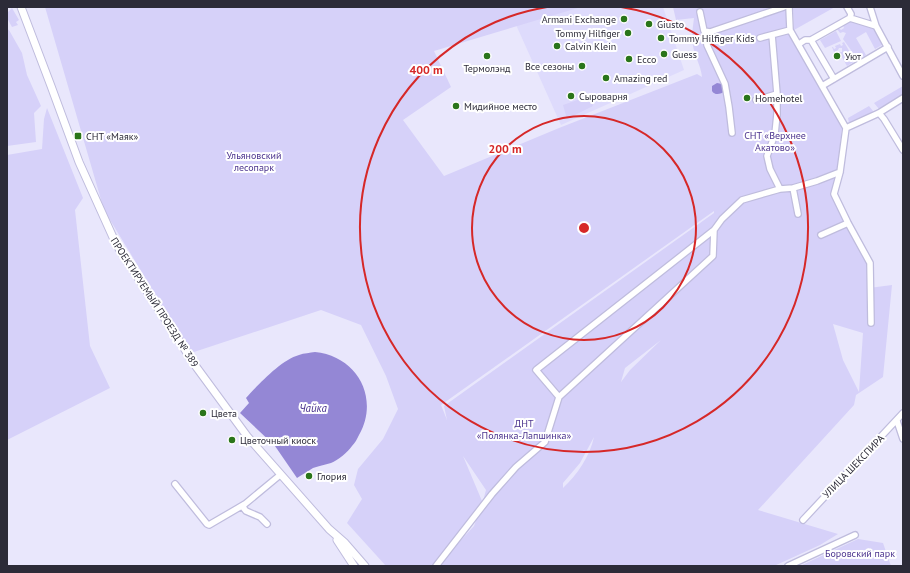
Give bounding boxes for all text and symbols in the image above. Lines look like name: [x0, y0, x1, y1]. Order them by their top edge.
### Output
place label: Armani Exchange: [542, 13, 616, 26]
marker: Armani Exchange: [619, 14, 629, 24]
place label: Giusto: [657, 18, 684, 31]
marker: Giusto: [644, 19, 654, 29]
place label: Tommy Hilfiger: [556, 27, 621, 40]
marker: Tommy Hilfiger: [623, 28, 633, 38]
place label: Tommy Hilfiger Kids: [669, 32, 754, 45]
marker: Tommy Hilfiger Kids: [656, 33, 666, 43]
place label: Calvin Klein: [565, 40, 616, 53]
marker: Calvin Klein: [552, 41, 562, 51]
place label: Guess: [672, 48, 697, 61]
marker: Guess: [659, 49, 669, 59]
place label: Уют: [845, 50, 861, 63]
marker: Термолэнд: [482, 51, 492, 61]
marker: Уют: [832, 51, 842, 61]
place label: Ecco: [637, 53, 656, 66]
marker: Ecco: [624, 54, 634, 64]
place label: Все сезоны: [525, 60, 574, 73]
marker: Все сезоны: [577, 61, 587, 71]
text: 400 m: [409, 62, 443, 77]
place label: Термолэнд: [464, 62, 511, 75]
place label: Amazing red: [614, 72, 667, 85]
marker: Amazing red: [601, 73, 611, 83]
place label: Сыроварня: [579, 90, 628, 103]
marker: Сыроварня: [566, 91, 576, 101]
place label: Homehotel: [755, 92, 802, 105]
marker: Homehotel: [742, 93, 752, 103]
place label: Мидийное место: [464, 100, 537, 113]
marker: Мидийное место: [451, 101, 461, 111]
park label: СНТ «Верхнее Акатово»: [744, 129, 806, 154]
place label: СНТ «Маяк»: [86, 130, 138, 143]
marker: СНТ «Маяк»: [73, 131, 83, 141]
text: 200 m: [488, 141, 522, 156]
park label: Ульяновский лесопарк: [226, 149, 282, 174]
centre of rings: [577, 221, 591, 235]
street label: ПРОЕКТИРУЕМЫЙ ПРОЕЗД № 389: [108, 235, 201, 370]
water label: Чайка: [299, 401, 327, 415]
place label: Цвета: [211, 407, 237, 420]
marker: Цвета: [198, 408, 208, 418]
park label: ДНТ «Полянка-Лапшинка»: [477, 417, 571, 442]
street label: УЛИЦА ШЕКСПИРА: [820, 432, 887, 501]
place label: Цветочный киоск: [240, 434, 316, 447]
marker: Цветочный киоск: [227, 435, 237, 445]
place label: Глория: [317, 470, 347, 483]
marker: Глория: [304, 471, 314, 481]
park label: Боровский парк: [825, 547, 895, 560]

